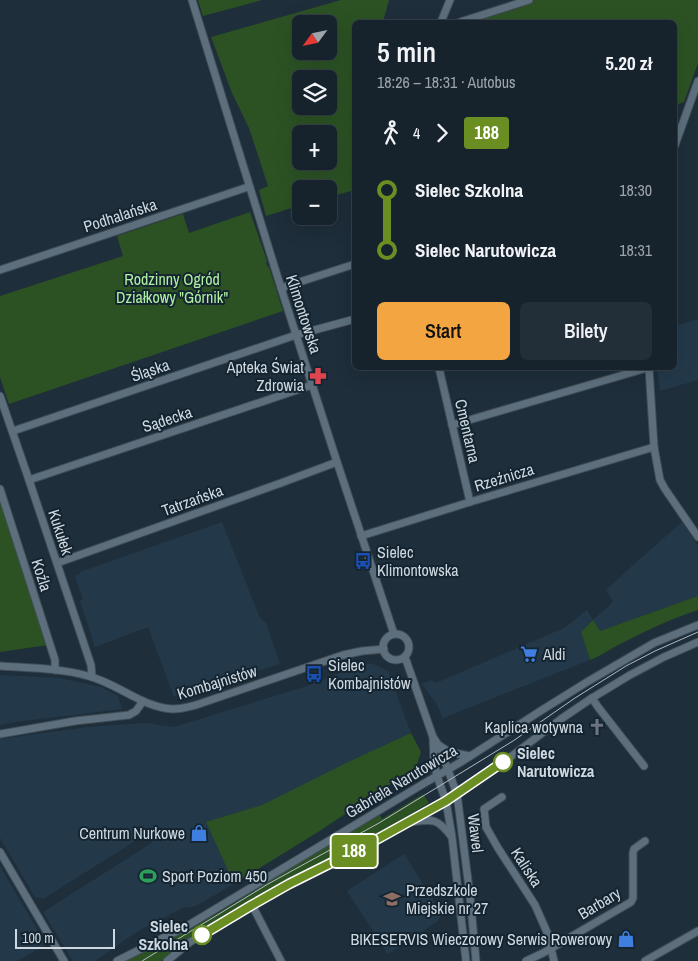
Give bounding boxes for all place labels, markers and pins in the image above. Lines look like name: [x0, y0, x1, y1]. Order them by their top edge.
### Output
place label: Apteka Świat Zdrowia: [226, 356, 305, 396]
pharmacy icon: Apteka Świat Zdrowia: [308, 366, 328, 386]
place label: Sielec Klimontowska: [377, 541, 459, 581]
bus stop icon: Sielec Klimontowska: [353, 551, 373, 571]
place label: Aldi: [542, 643, 566, 665]
supermarket icon: Aldi: [519, 644, 539, 664]
place label: Sielec Kombajnistów: [328, 654, 411, 694]
bus stop icon: Sielec Kombajnistów: [304, 664, 324, 684]
place label: Kaplica wotywna: [485, 716, 584, 738]
church icon: Kaplica wotywna: [587, 717, 607, 737]
place label: Sielec Narutowicza: [517, 742, 595, 782]
marker: Sielec Narutowicza: [493, 752, 513, 772]
place label: Centrum Nurkowe: [79, 822, 185, 844]
shop icon: Centrum Nurkowe: [189, 823, 209, 843]
place label: Sport Poziom 450: [162, 865, 267, 887]
sports icon: Sport Poziom 450: [138, 866, 158, 886]
place label: Przedszkole Miejskie nr 27: [406, 879, 488, 919]
school or university icon: Przedszkole Miejskie nr 27: [382, 889, 402, 909]
place label: Sielec Szkolna: [138, 915, 189, 955]
marker: Sielec Szkolna: [192, 925, 212, 945]
place label: BIKESERVIS Wieczorowy Serwis Rowerowy: [350, 928, 612, 950]
shop icon: BIKESERVIS Wieczorowy Serwis Rowerowy: [616, 929, 636, 949]

